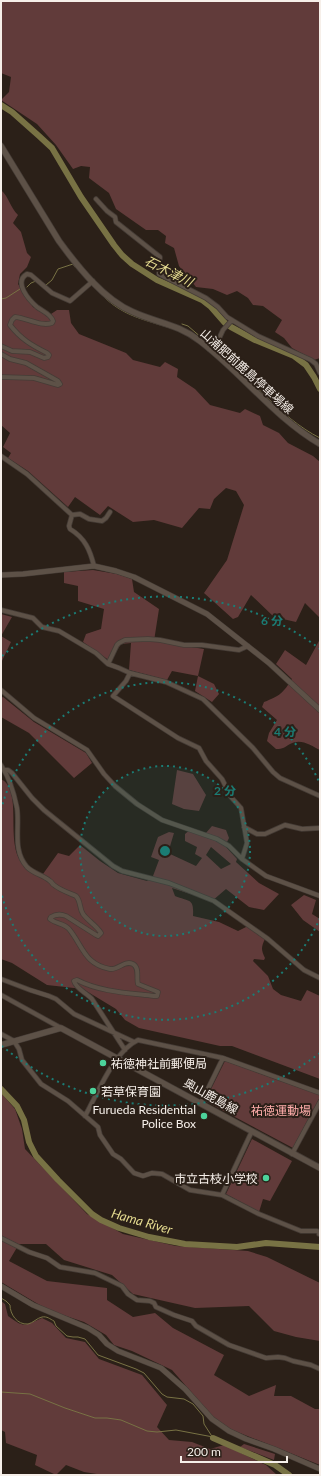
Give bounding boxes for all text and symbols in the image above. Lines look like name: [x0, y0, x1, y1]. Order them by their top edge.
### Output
water label: 石木津川: [142, 252, 198, 291]
street label: 山浦肥前鹿島停車場線: [197, 325, 297, 417]
text: 6 分: [261, 613, 283, 628]
text: 4 分: [274, 724, 296, 739]
text: 2 分: [214, 783, 236, 798]
centre of rings: [158, 844, 172, 858]
place label: 祐徳神社前郵便局: [111, 1056, 207, 1071]
marker: 祐徳神社前郵便局: [98, 1058, 108, 1068]
street label: 奥山鹿島線: [181, 1075, 241, 1117]
place label: 若草保育園: [101, 1084, 161, 1099]
marker: 若草保育園: [88, 1086, 98, 1096]
place label: Furueda Residential Police Box: [92, 1102, 196, 1131]
park label: 祐徳運動場: [251, 1103, 311, 1118]
marker: Furueda Residential Police Box: [199, 1111, 209, 1121]
place label: 市立古枝小学校: [174, 1171, 258, 1186]
marker: 市立古枝小学校: [261, 1173, 271, 1183]
water label: Hama River: [110, 1205, 175, 1237]
scale bar: [181, 1438, 287, 1464]
text: 200 m: [187, 1444, 221, 1459]

